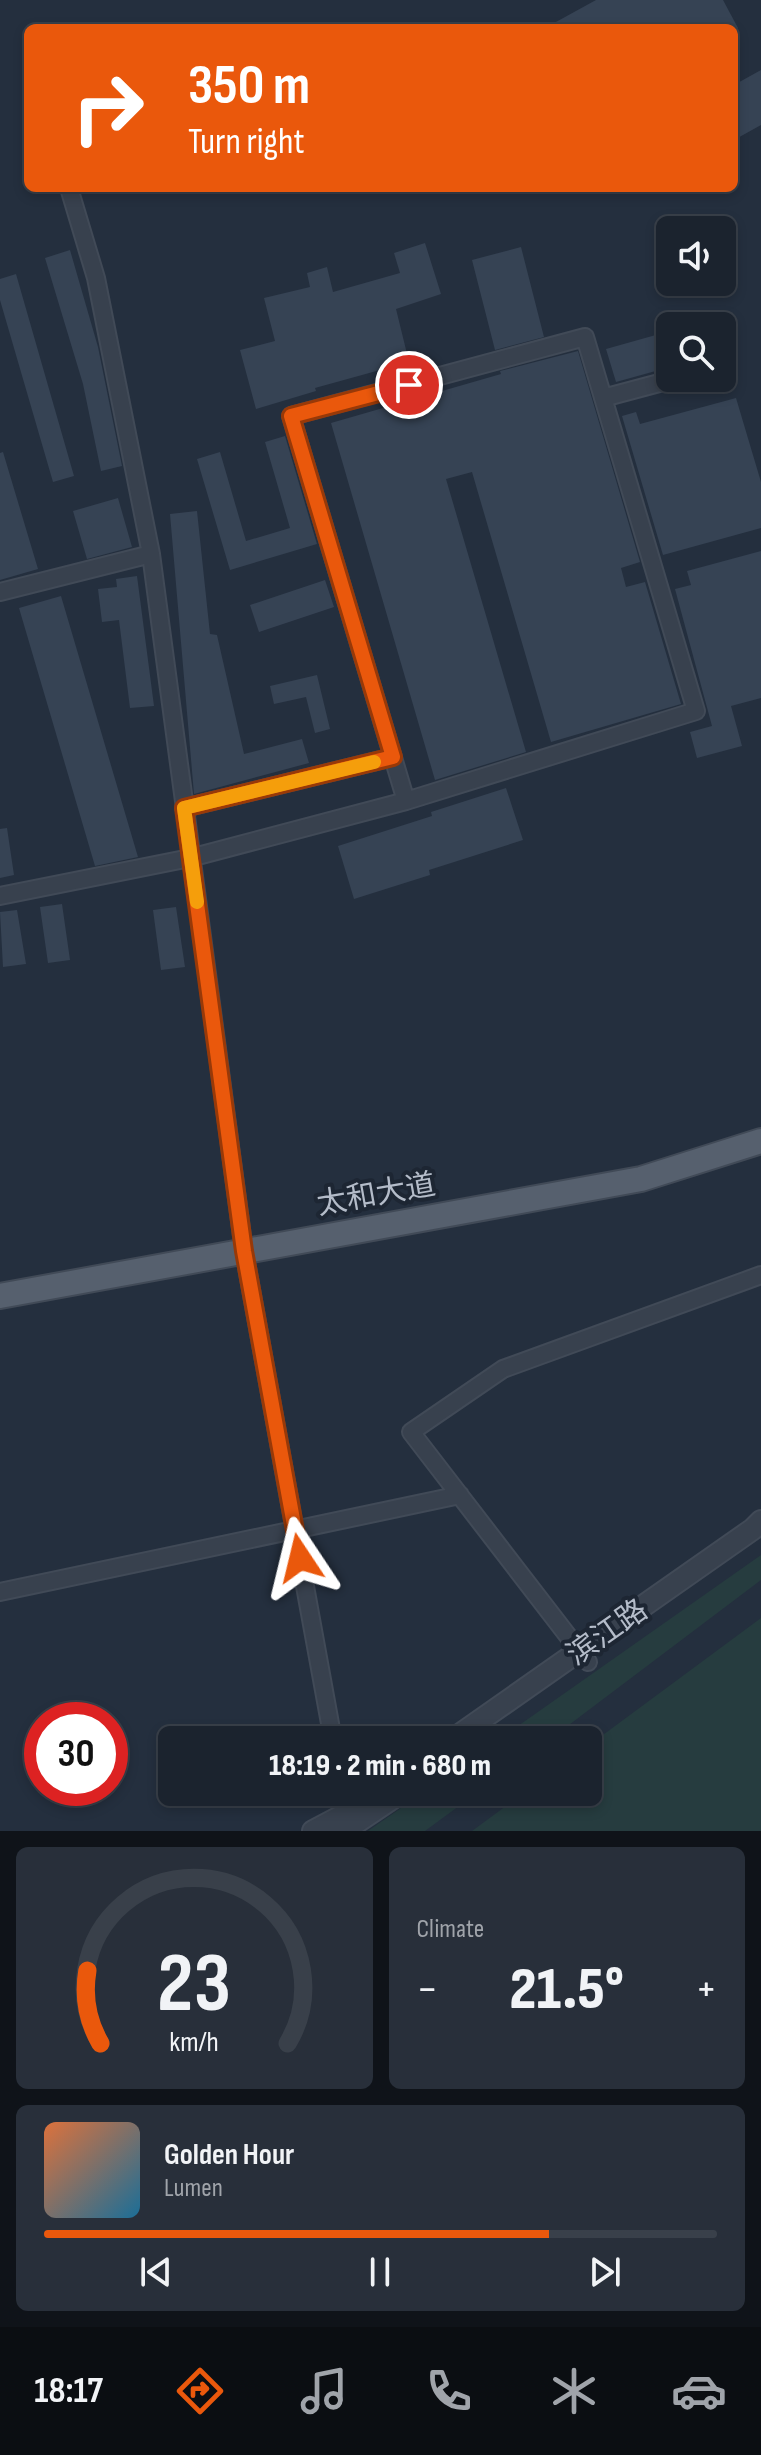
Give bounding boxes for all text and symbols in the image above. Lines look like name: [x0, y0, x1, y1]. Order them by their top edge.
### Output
text: 350 m: [188, 53, 310, 120]
icon: right: [56, 56, 160, 160]
text: Turn right: [188, 121, 305, 164]
map controls: [656, 216, 736, 392]
button: sound: [656, 216, 736, 296]
button: search: [656, 312, 736, 392]
pin: [375, 351, 443, 419]
icon: arrive: [387, 363, 431, 407]
street label: 太和大道: [314, 1167, 438, 1223]
position arrow: [258, 1516, 342, 1600]
street label: 滨江路: [560, 1592, 655, 1673]
speed limit sign: 30: [24, 1702, 128, 1806]
text: 18:19 · 2 min · 680 m: [269, 1748, 491, 1784]
text: Climate: [417, 1914, 484, 1945]
text: 23: [157, 1935, 231, 2035]
text: 21.5°: [510, 1954, 624, 2026]
text: −: [417, 1963, 438, 2016]
text: +: [695, 1963, 717, 2016]
text: km/h: [170, 2025, 219, 2060]
text: Golden Hour: [164, 2137, 294, 2173]
text: Lumen: [164, 2173, 223, 2204]
icon: previous: [134, 2250, 178, 2294]
icon: pause: [358, 2250, 402, 2294]
icon: next: [583, 2250, 627, 2294]
icon: directions: [172, 2363, 228, 2419]
icon: music: [296, 2363, 352, 2419]
icon: phone: [421, 2363, 477, 2419]
icon: climate: [546, 2363, 602, 2419]
icon: car: [671, 2363, 727, 2419]
text: 18:17: [34, 2370, 103, 2413]

